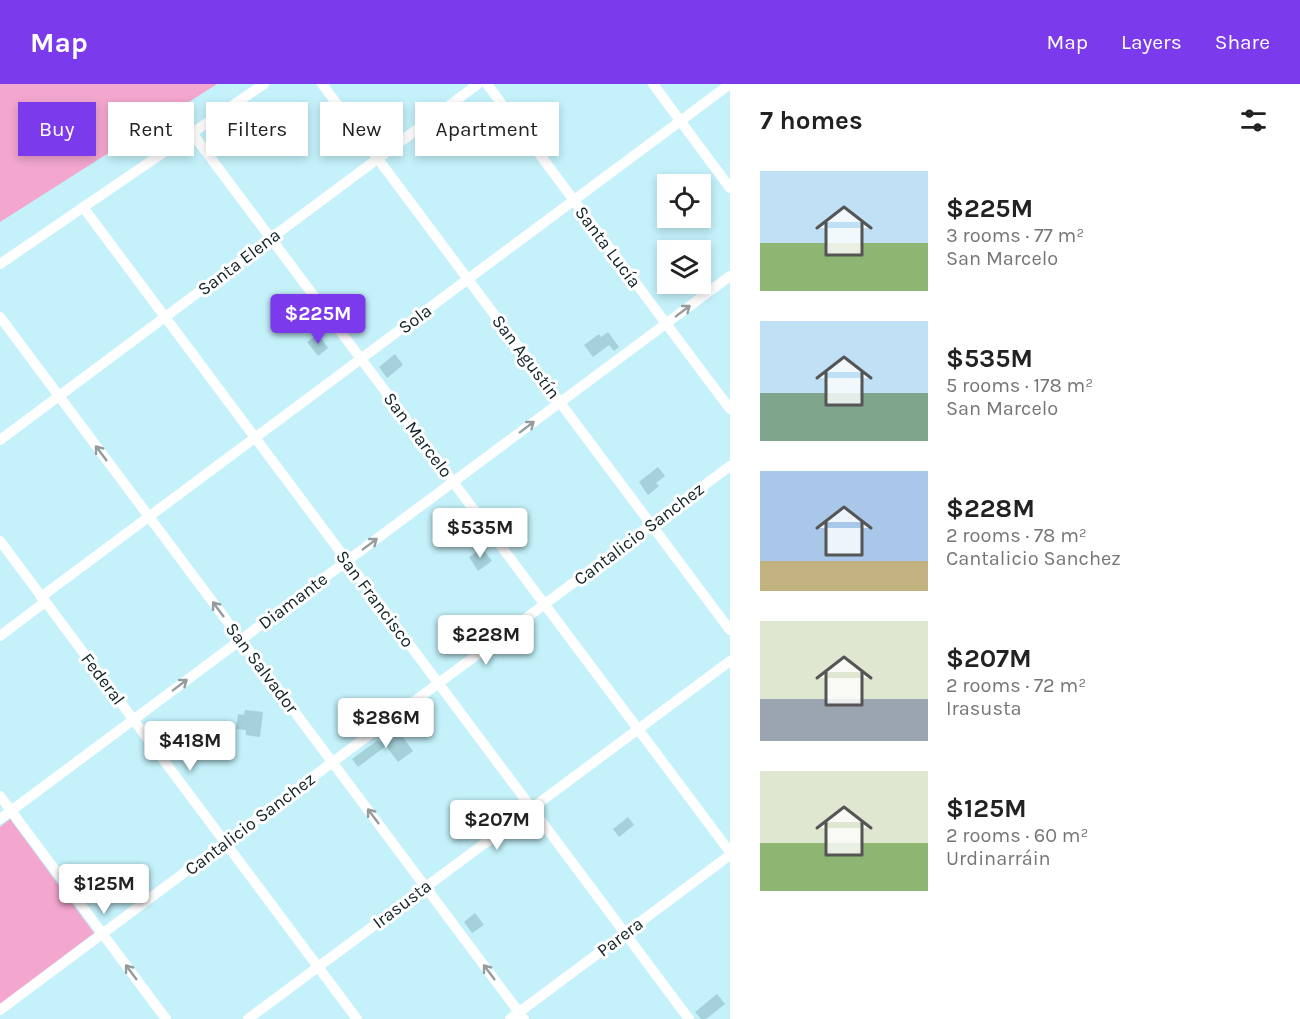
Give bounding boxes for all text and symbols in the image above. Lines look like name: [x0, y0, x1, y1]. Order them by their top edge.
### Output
text: Map: [30, 26, 88, 59]
text: Map: [1046, 30, 1088, 54]
text: Layers: [1121, 30, 1182, 54]
text: Share: [1215, 30, 1270, 54]
chip: Buy: [18, 102, 96, 156]
chip: Rent: [108, 102, 194, 156]
chip: Filters: [206, 102, 308, 156]
chip: New: [320, 102, 403, 156]
chip: Apartment: [415, 102, 559, 156]
icon: filters: [1237, 104, 1270, 137]
text: 7 homes: [760, 105, 863, 136]
map controls: [657, 174, 711, 294]
button: locate: [657, 174, 711, 228]
text: $225M: [946, 193, 1033, 224]
icon: home: [808, 195, 880, 267]
street label: Santa Lucía: [570, 202, 646, 292]
street label: Santa Elena: [193, 224, 285, 300]
text: 3 rooms · 77 m²: [946, 224, 1084, 247]
button: layers: [657, 240, 711, 294]
text: San Marcelo: [946, 247, 1058, 270]
pin: $225M: [276, 294, 360, 345]
street label: Sola: [394, 299, 436, 339]
text: $225M: [284, 302, 352, 325]
one-way arrow: [675, 304, 691, 317]
street label: San Agustín: [487, 311, 565, 403]
text: $535M: [946, 343, 1033, 374]
icon: home: [808, 345, 880, 417]
text: 5 rooms · 178 m²: [946, 374, 1093, 397]
street label: San Marcelo: [379, 388, 457, 482]
text: San Marcelo: [946, 397, 1058, 420]
one-way arrow: [518, 421, 534, 433]
one-way arrow: [95, 445, 108, 461]
street label: Cantalicio Sanchez: [570, 478, 708, 590]
text: $228M: [946, 493, 1035, 524]
icon: home: [808, 495, 880, 567]
pin: $535M: [438, 508, 522, 559]
text: $535M: [447, 516, 514, 539]
text: 2 rooms · 78 m²: [946, 524, 1087, 547]
one-way arrow: [362, 537, 378, 550]
street label: San Francisco: [331, 546, 419, 652]
text: Cantalicio Sanchez: [946, 547, 1121, 570]
street label: Diamante: [254, 568, 332, 634]
one-way arrow: [212, 602, 224, 618]
pin: $228M: [444, 615, 528, 666]
street label: San Salvador: [221, 618, 303, 718]
text: $228M: [452, 623, 520, 646]
text: $207M: [946, 643, 1032, 674]
icon: home: [808, 645, 880, 717]
street label: Federal: [76, 649, 130, 709]
text: 2 rooms · 72 m²: [946, 674, 1086, 697]
one-way arrow: [172, 679, 188, 691]
text: Irasusta: [946, 697, 1022, 720]
pin: $286M: [344, 698, 428, 749]
text: $286M: [352, 706, 420, 729]
pin: $418M: [148, 721, 232, 772]
text: $418M: [158, 729, 222, 752]
street label: Cantalicio Sanchez: [181, 768, 319, 880]
text: $125M: [946, 793, 1027, 824]
icon: home: [808, 795, 880, 867]
pin: $207M: [455, 800, 539, 851]
one-way arrow: [366, 808, 379, 824]
text: $207M: [464, 808, 530, 831]
text: 2 rooms · 60 m²: [946, 824, 1089, 847]
text: Urdinarráin: [946, 847, 1051, 870]
pin: $125M: [62, 864, 146, 915]
text: $125M: [73, 872, 135, 895]
street label: Irasusta: [368, 875, 436, 933]
street label: Parera: [593, 913, 647, 961]
one-way arrow: [125, 965, 137, 981]
one-way arrow: [483, 965, 496, 981]

